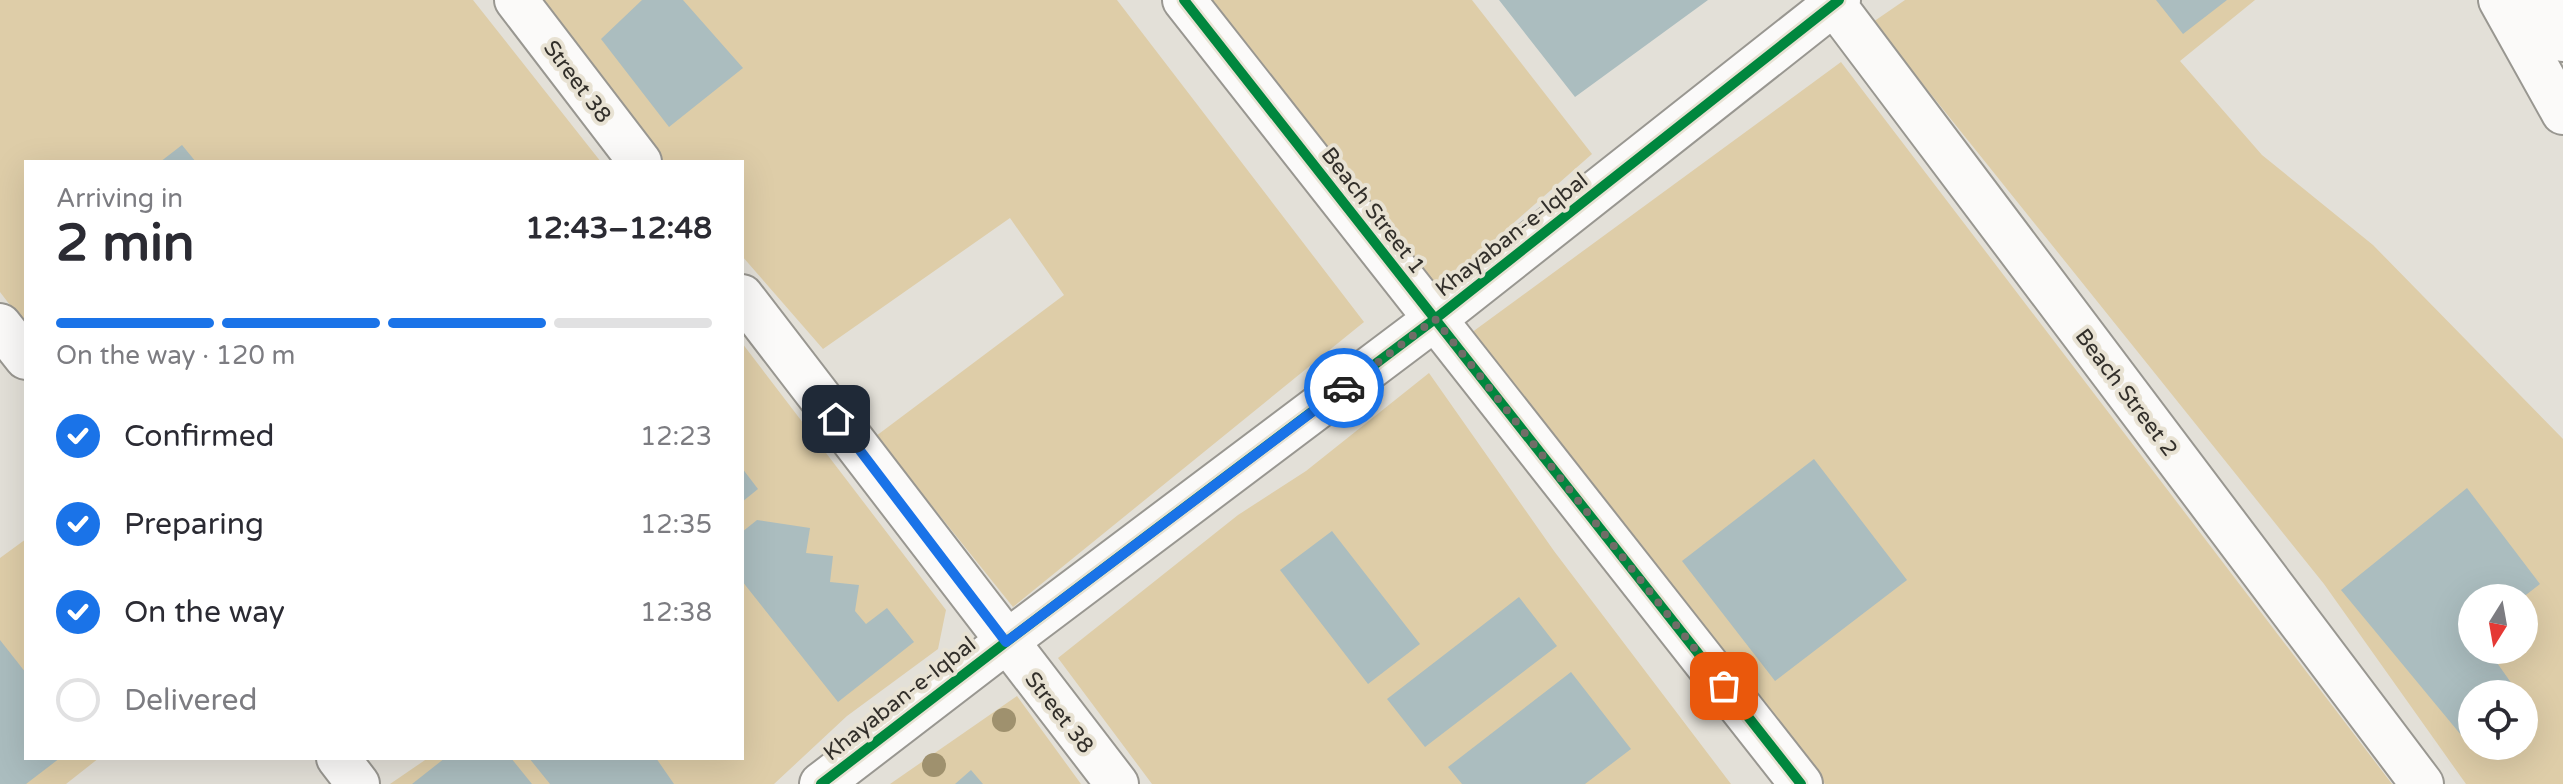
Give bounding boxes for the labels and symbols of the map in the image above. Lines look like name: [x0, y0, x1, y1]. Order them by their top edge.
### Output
street label: Street 38: [538, 35, 617, 128]
street label: Beach Street 1: [1316, 142, 1431, 279]
street label: Khayaban-e-Iqbal: [1430, 167, 1593, 302]
street label: Beach Street 2: [2070, 324, 2183, 462]
courier: [1304, 348, 1384, 428]
pin: [802, 385, 870, 453]
north arrow: [2458, 584, 2538, 664]
street label: Khayaban-e-Iqbal: [818, 631, 981, 766]
pin: [1690, 652, 1758, 720]
street label: Street 38: [1019, 667, 1099, 759]

